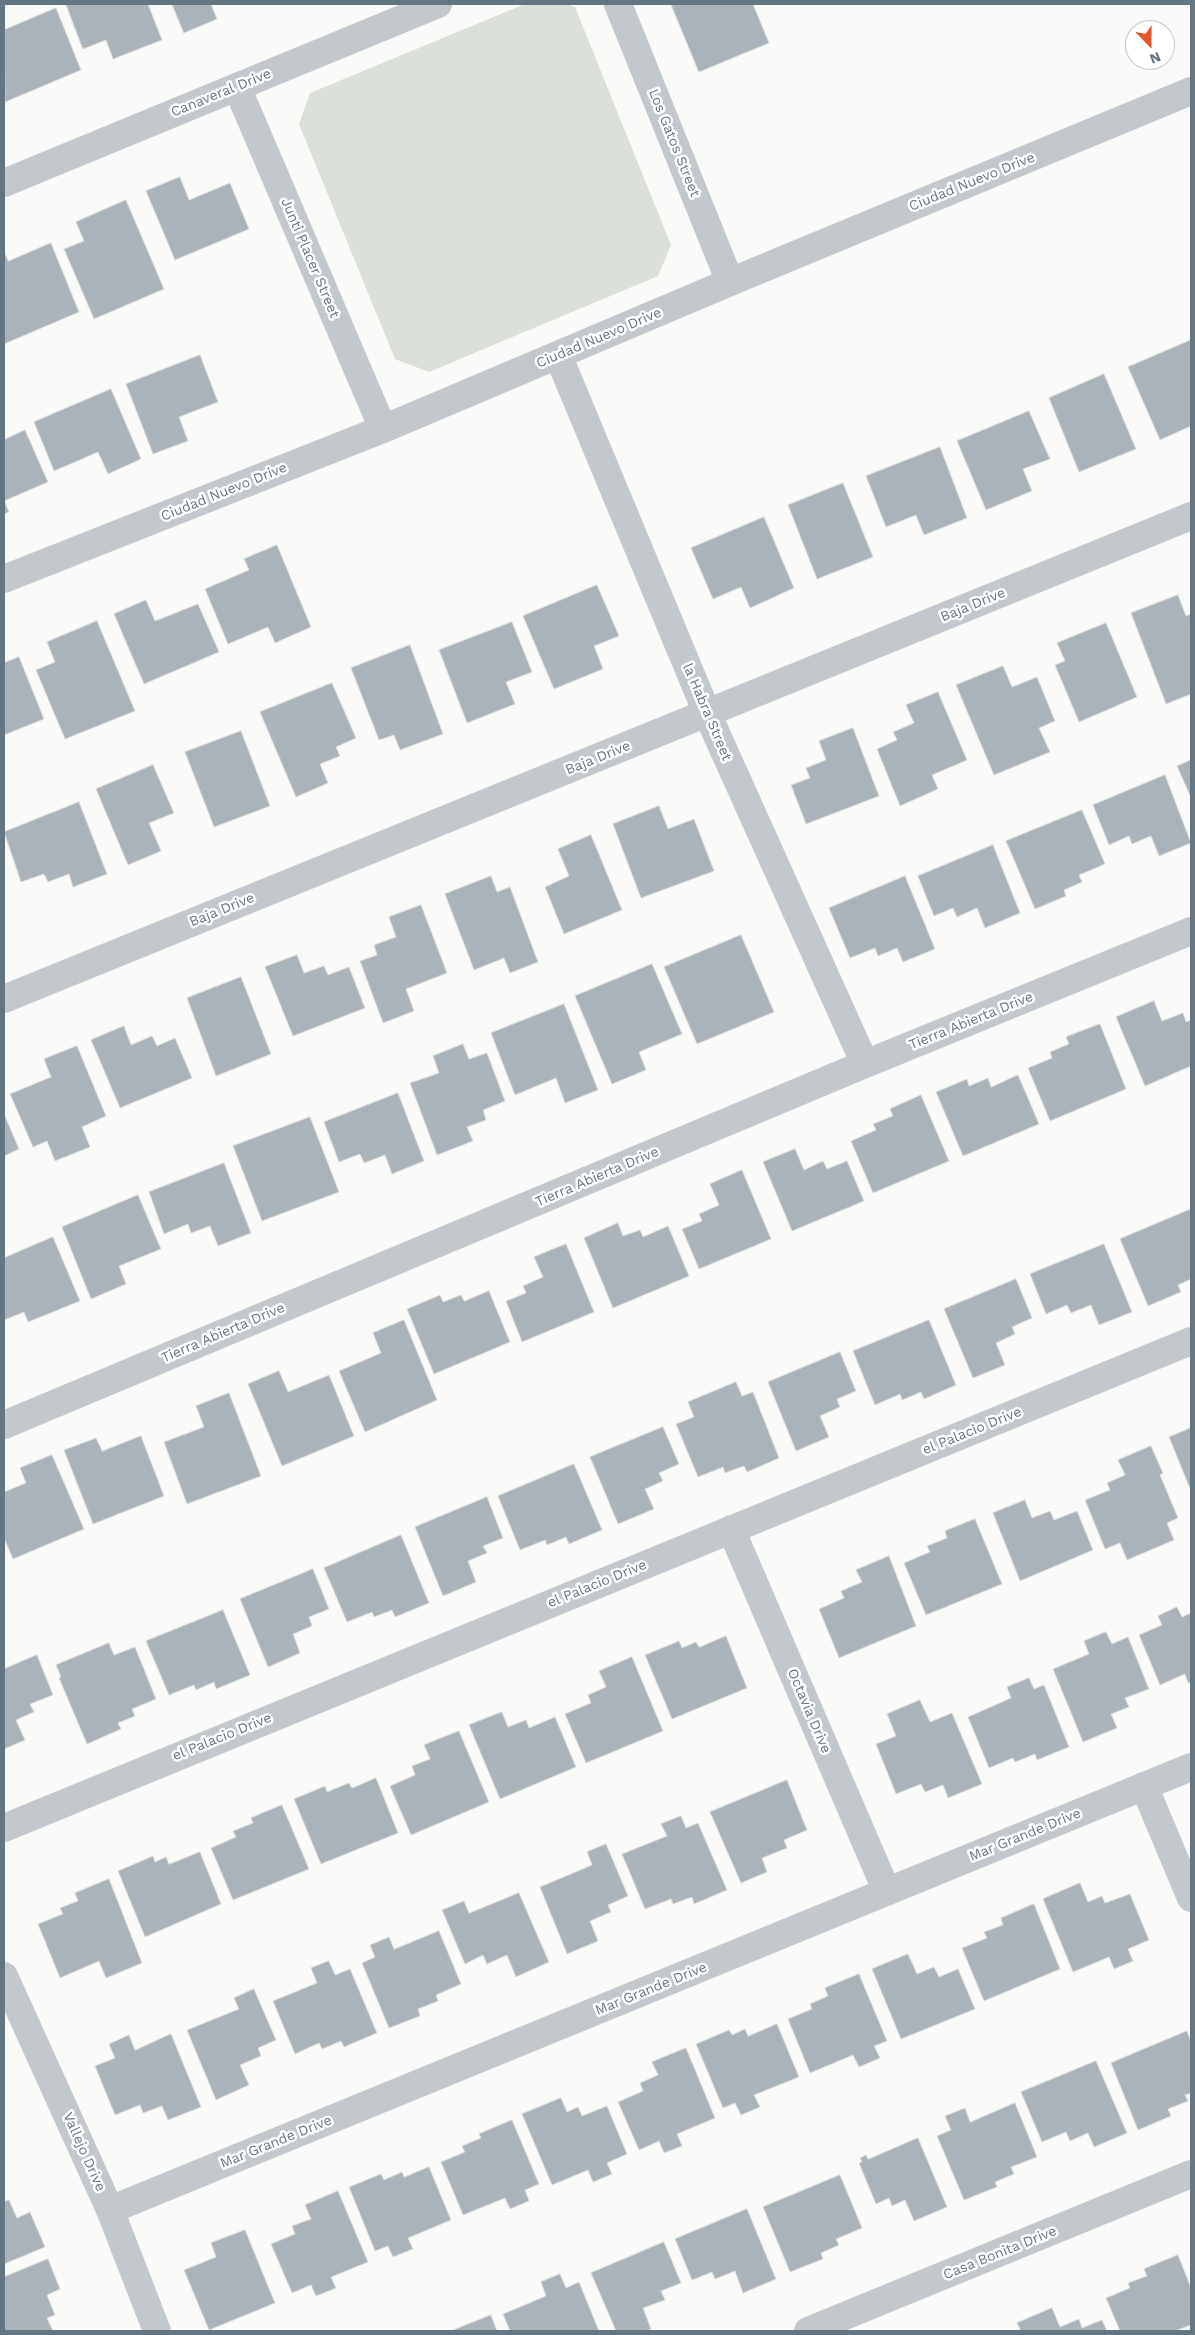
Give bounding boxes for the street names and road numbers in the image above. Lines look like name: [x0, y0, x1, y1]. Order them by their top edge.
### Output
street label: Canaveral Drive: [168, 65, 274, 121]
street label: Los Gatos Street: [645, 87, 703, 199]
street label: Ciudad Nuevo Drive: [907, 149, 1037, 215]
street label: Junti Placer Street: [277, 196, 343, 320]
street label: Ciudad Nuevo Drive: [534, 304, 664, 372]
street label: Ciudad Nuevo Drive: [159, 459, 289, 525]
street label: Baja Drive: [938, 584, 1008, 626]
street label: la Habra Street: [679, 661, 735, 763]
street label: Baja Drive: [563, 737, 633, 779]
street label: Baja Drive: [187, 889, 257, 931]
street label: Tierra Abierta Drive: [906, 988, 1036, 1054]
street label: Tierra Abierta Drive: [533, 1143, 661, 1211]
street label: Tierra Abierta Drive: [159, 1299, 287, 1367]
street label: el Palacio Drive: [920, 1403, 1024, 1459]
street label: el Palacio Drive: [545, 1556, 649, 1612]
street label: Octavia Drive: [784, 1666, 834, 1756]
street label: el Palacio Drive: [170, 1709, 274, 1765]
street label: Mar Grande Drive: [967, 1805, 1083, 1865]
street label: Mar Grande Drive: [593, 1959, 709, 2019]
street label: Vallejo Drive: [59, 2110, 109, 2194]
street label: Mar Grande Drive: [218, 2112, 334, 2172]
street label: Casa Bonita Drive: [941, 2223, 1059, 2283]

